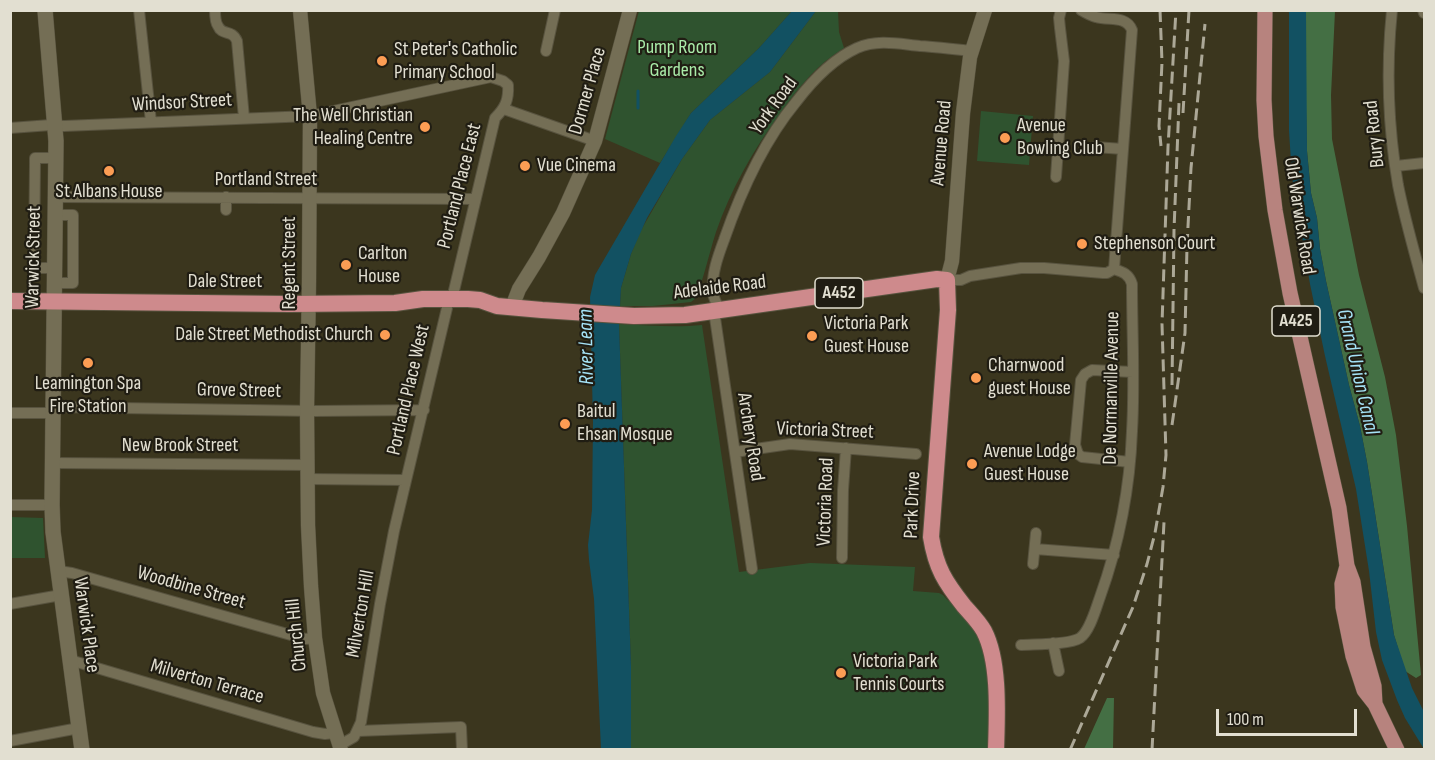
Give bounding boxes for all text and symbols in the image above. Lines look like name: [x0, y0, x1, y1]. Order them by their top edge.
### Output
park label: Pump Room Gardens: [637, 36, 717, 83]
place label: St Peter's Catholic Primary School: [394, 38, 517, 85]
street label: Dormer Place: [564, 45, 612, 137]
marker: St Peter's Catholic Primary School: [375, 54, 389, 68]
street label: York Road: [745, 72, 803, 140]
street label: Windsor Street: [131, 88, 233, 118]
street label: Avenue Road: [926, 99, 958, 187]
street label: Bury Road: [1360, 99, 1390, 169]
place label: The Well Christian Healing Centre: [293, 104, 413, 151]
place label: Avenue Bowling Club: [1017, 114, 1103, 161]
marker: The Well Christian Healing Centre: [418, 120, 432, 134]
street label: Portland Place East: [433, 121, 487, 251]
marker: Avenue Bowling Club: [998, 131, 1012, 145]
place label: Vue Cinema: [537, 154, 616, 178]
street label: Old Warwick Road: [1278, 156, 1320, 276]
marker: Vue Cinema: [518, 159, 532, 173]
marker: St Albans House: [102, 164, 116, 178]
street label: Portland Street: [215, 168, 317, 192]
place label: St Albans House: [55, 180, 163, 204]
street label: Warwick Street: [21, 206, 47, 308]
street label: Regent Street: [278, 216, 302, 310]
place label: Stephenson Court: [1094, 232, 1215, 256]
marker: Stephenson Court: [1075, 237, 1089, 251]
place label: Carlton House: [358, 242, 407, 289]
marker: Carlton House: [339, 258, 353, 272]
street label: Dale Street: [188, 270, 262, 294]
street label: Adelaide Road: [673, 270, 767, 306]
road number: A452: [815, 278, 863, 308]
road number: A425: [1272, 306, 1320, 336]
water label: Grand Union Canal: [1330, 307, 1384, 437]
water label: River Leam: [574, 309, 600, 385]
street label: De Normanville Avenue: [1099, 311, 1125, 465]
place label: Victoria Park Guest House: [824, 312, 909, 359]
street label: Portland Place West: [382, 322, 436, 458]
place label: Dale Street Methodist Church: [175, 323, 373, 347]
marker: Dale Street Methodist Church: [378, 328, 392, 342]
marker: Victoria Park Guest House: [805, 329, 819, 343]
place label: Charnwood guest House: [988, 354, 1071, 401]
marker: Leamington Spa Fire Station: [81, 356, 95, 370]
marker: Charnwood guest House: [969, 371, 983, 385]
place label: Leamington Spa Fire Station: [35, 372, 141, 419]
street label: Grove Street: [197, 378, 281, 404]
street label: Archery Road: [731, 391, 769, 483]
place label: Baitul Ehsan Mosque: [577, 400, 672, 447]
marker: Baitul Ehsan Mosque: [558, 417, 572, 431]
street label: Victoria Street: [776, 417, 874, 445]
street label: New Brook Street: [122, 434, 238, 458]
place label: Avenue Lodge Guest House: [984, 440, 1076, 487]
street label: Victoria Road: [812, 457, 840, 547]
marker: Avenue Lodge Guest House: [965, 457, 979, 471]
street label: Park Drive: [900, 471, 926, 539]
street label: Woodbine Street: [134, 561, 248, 615]
street label: Milverton Hill: [342, 568, 380, 660]
street label: Warwick Place: [67, 576, 105, 674]
street label: Church Hill: [281, 597, 313, 673]
place label: Victoria Park Tennis Courts: [853, 650, 944, 697]
street label: Milverton Terrace: [148, 654, 266, 710]
marker: Victoria Park Tennis Courts: [834, 666, 848, 680]
scale bar: [1219, 697, 1360, 735]
text: 100 m: [1227, 709, 1264, 730]

